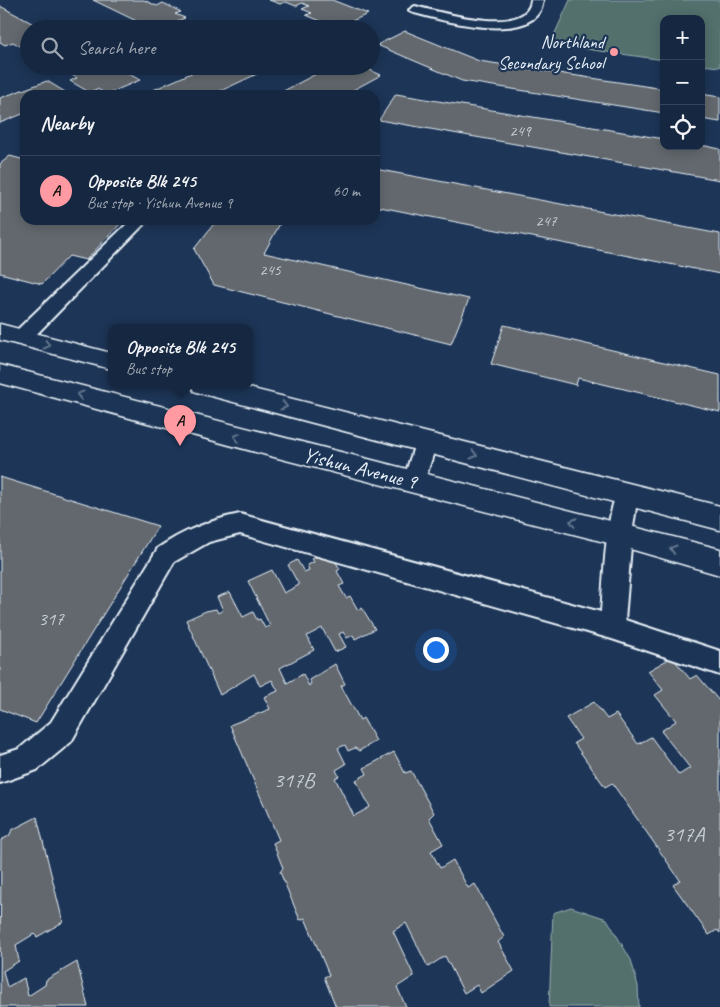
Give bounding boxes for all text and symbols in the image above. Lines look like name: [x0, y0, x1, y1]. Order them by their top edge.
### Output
map controls: [660, 15, 705, 150]
button: +: [660, 15, 705, 60]
search box: [20, 20, 380, 75]
place label: Northland Secondary School: [498, 31, 607, 74]
icon: search: [38, 34, 66, 62]
text: Search here: [78, 36, 155, 60]
marker: Northland Secondary School: [608, 46, 620, 58]
button: −: [660, 60, 705, 105]
button: locate: [660, 105, 705, 150]
text: Nearby: [40, 110, 93, 136]
house number: 249: [509, 121, 533, 141]
text: Opposite Blk 245: [87, 169, 196, 193]
text: A: [52, 181, 60, 201]
text: 60 m: [333, 181, 360, 201]
text: Bus stop · Yishun Avenue 9: [87, 193, 232, 213]
house number: 247: [535, 211, 558, 231]
house number: 245: [259, 260, 282, 280]
popup: [108, 324, 253, 389]
text: Opposite Blk 245: [126, 335, 235, 359]
one-way arrow: [43, 339, 51, 349]
text: Bus stop: [126, 359, 172, 379]
one-way arrow: [76, 391, 85, 401]
one-way arrow: [280, 400, 288, 411]
pin: A: [164, 405, 196, 446]
one-way arrow: [233, 432, 242, 443]
street label: Yishun Avenue 9: [300, 441, 421, 495]
one-way arrow: [469, 449, 478, 460]
one-way arrow: [569, 517, 578, 528]
one-way arrow: [669, 544, 678, 554]
house number: 317: [38, 607, 65, 631]
your location: [423, 637, 449, 663]
house number: 317B: [273, 766, 316, 794]
house number: 317A: [664, 820, 705, 848]

